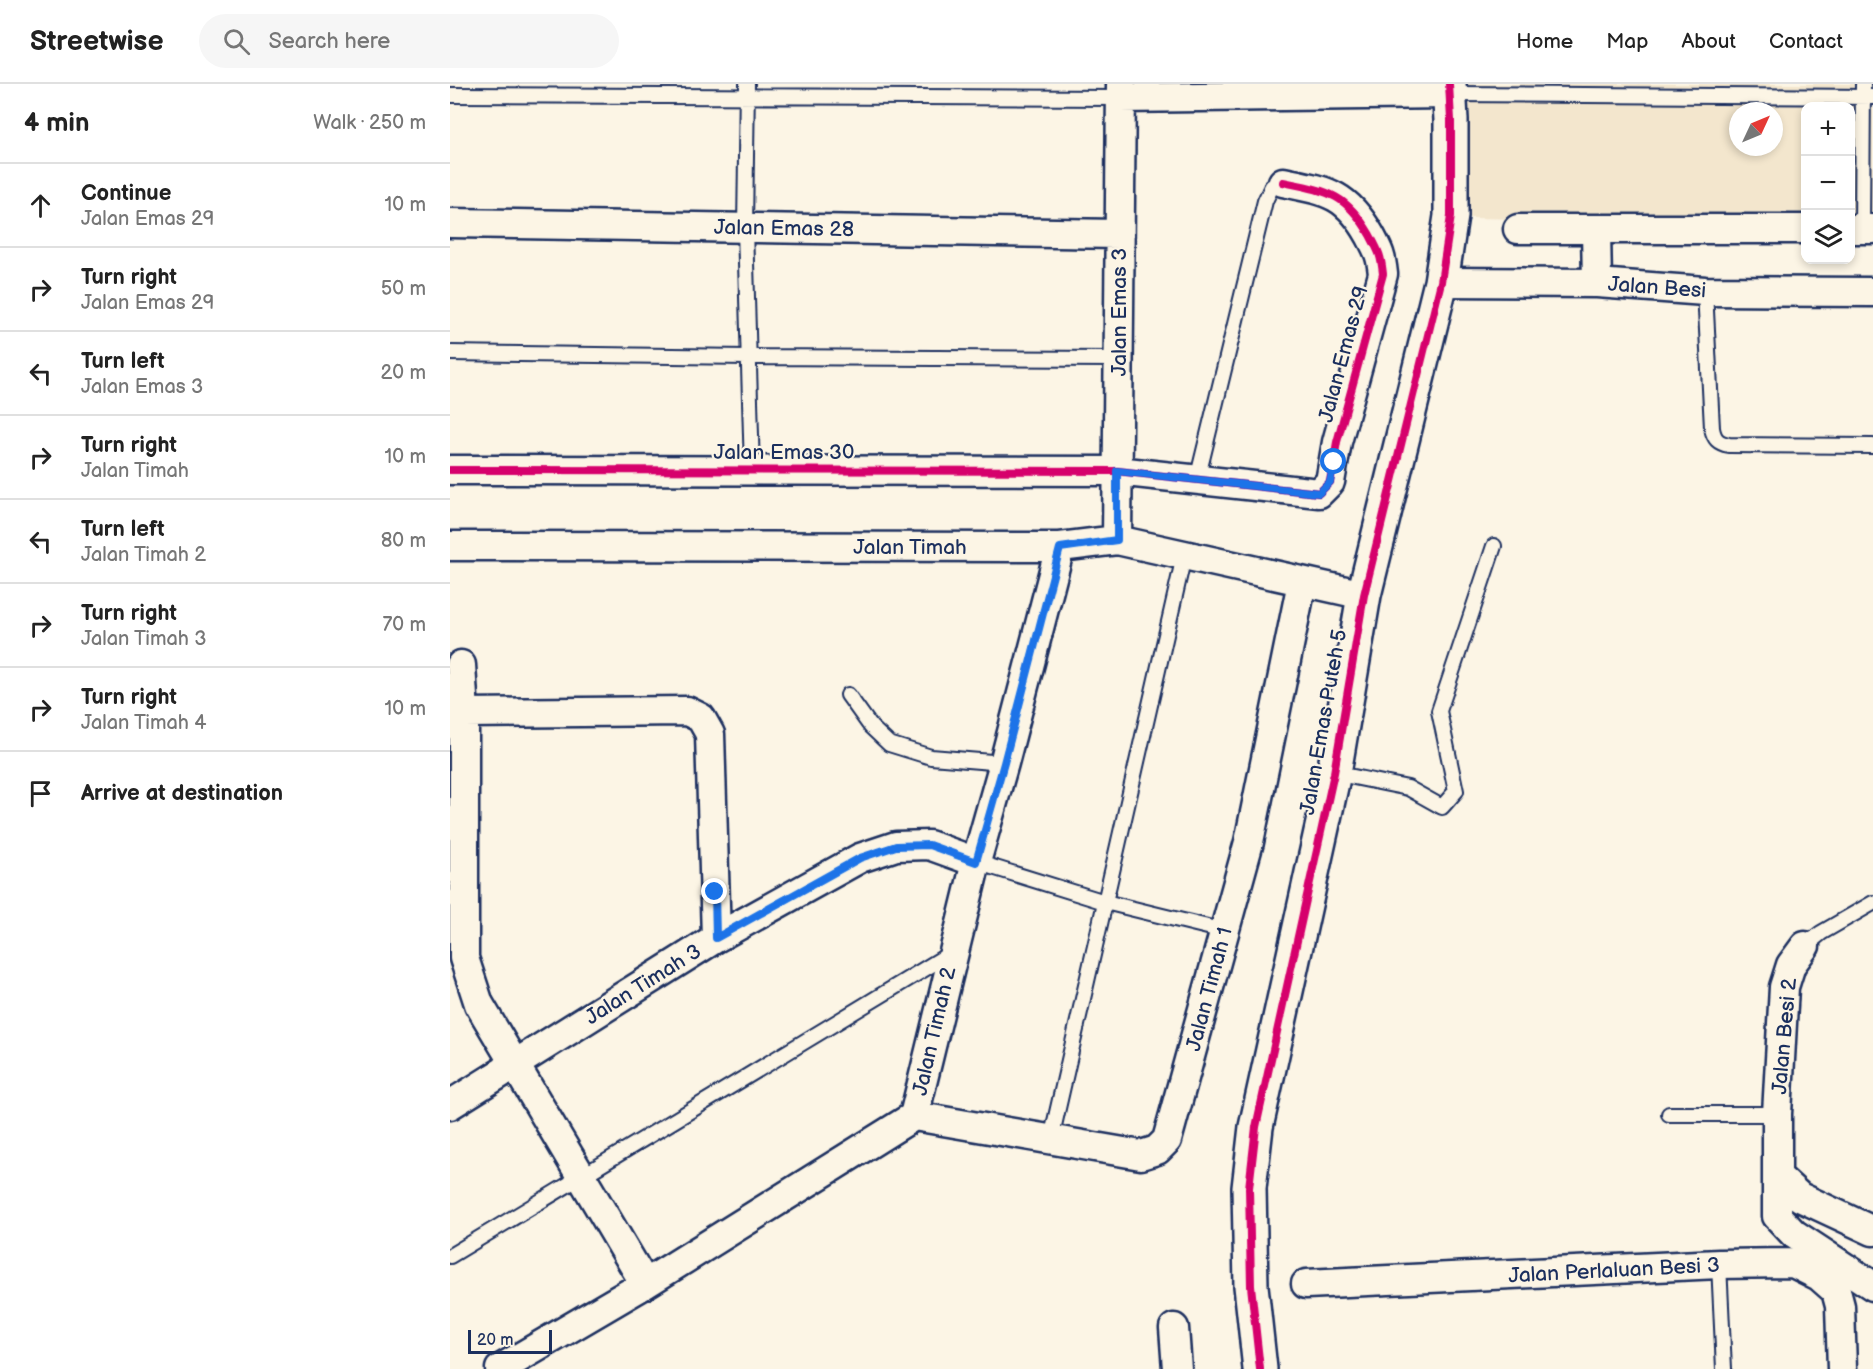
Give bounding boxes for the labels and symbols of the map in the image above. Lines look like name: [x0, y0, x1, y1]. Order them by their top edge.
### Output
north arrow: [1729, 102, 1783, 156]
street label: Jalan Emas 28: [714, 215, 854, 242]
street label: Jalan Emas 3: [1107, 248, 1132, 376]
street label: Jalan Besi: [1607, 272, 1707, 303]
street label: Jalan Emas 29: [1313, 283, 1374, 425]
street label: Jalan Emas 30: [714, 440, 854, 465]
route start: [1320, 448, 1346, 474]
street label: Jalan Timah: [853, 535, 967, 560]
street label: Jalan Emas Puteh 5: [1295, 627, 1352, 817]
route end: [701, 878, 727, 904]
street label: Jalan Timah 1: [1181, 924, 1238, 1054]
street label: Jalan Timah 3: [581, 939, 706, 1030]
street label: Jalan Timah 2: [908, 964, 962, 1098]
street label: Jalan Besi 2: [1767, 976, 1802, 1095]
street label: Jalan Perlaluan Besi 3: [1508, 1252, 1720, 1289]
scale bar: [468, 1327, 552, 1354]

